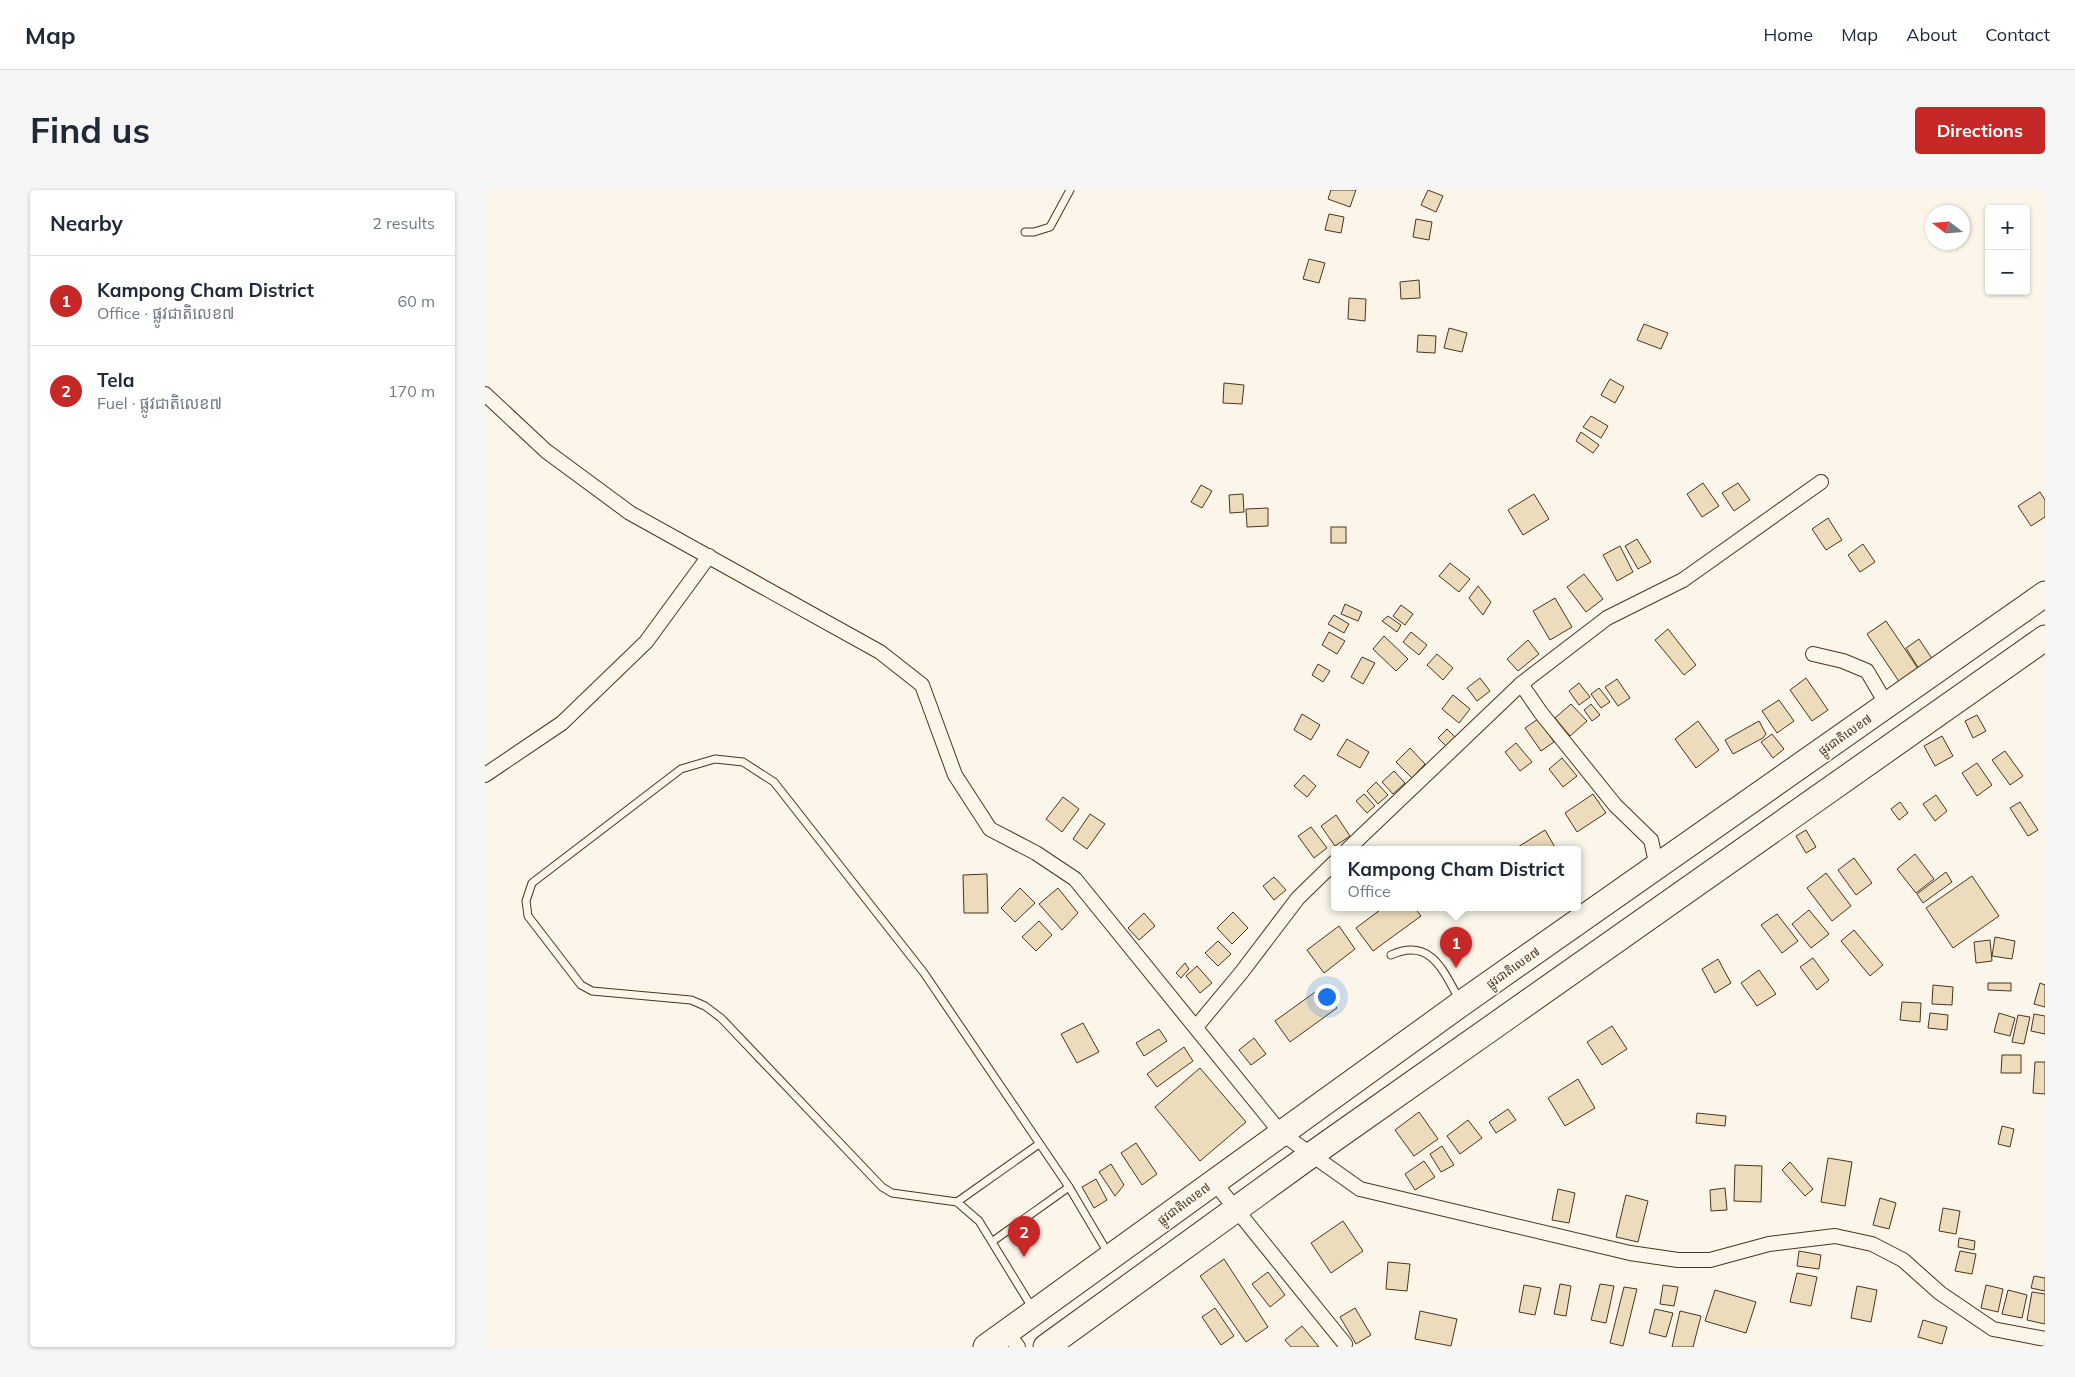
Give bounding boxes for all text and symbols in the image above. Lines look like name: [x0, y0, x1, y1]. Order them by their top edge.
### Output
text: Map: [25, 20, 76, 50]
text: Home: [1763, 23, 1813, 46]
text: Map: [1841, 23, 1878, 46]
text: About: [1906, 23, 1957, 46]
text: Contact: [1985, 23, 2050, 46]
button: Directions: [1915, 107, 2045, 154]
text: Find us: [30, 108, 150, 152]
north arrow: [1925, 205, 1970, 250]
map controls: [1985, 205, 2030, 295]
button: +: [1985, 205, 2030, 250]
text: Nearby: [50, 210, 123, 236]
text: 2 results: [372, 213, 435, 233]
button: −: [1985, 250, 2030, 295]
text: Kampong Cham District: [97, 278, 314, 302]
text: 1: [61, 291, 71, 311]
text: 60 m: [398, 291, 435, 311]
text: Office · ផ្លូវជាតិលេខ៧: [97, 303, 235, 323]
text: Tela: [97, 368, 134, 392]
text: 2: [61, 381, 71, 401]
text: 170 m: [388, 381, 435, 401]
text: Fuel · ផ្លូវជាតិលេខ៧: [97, 393, 222, 413]
street label: ផ្លូវជាតិលេខ៧: [1815, 711, 1876, 761]
popup: [1331, 846, 1581, 911]
text: Kampong Cham District: [1348, 857, 1564, 881]
text: Office: [1348, 881, 1391, 901]
pin: 1: [1440, 927, 1472, 968]
street label: ផ្លូវជាតិលេខ៧: [1483, 944, 1544, 994]
your location: [1314, 984, 1340, 1010]
street label: ផ្លូវជាតិលេខ៧: [1154, 1179, 1215, 1231]
pin: 2: [1008, 1216, 1040, 1257]

